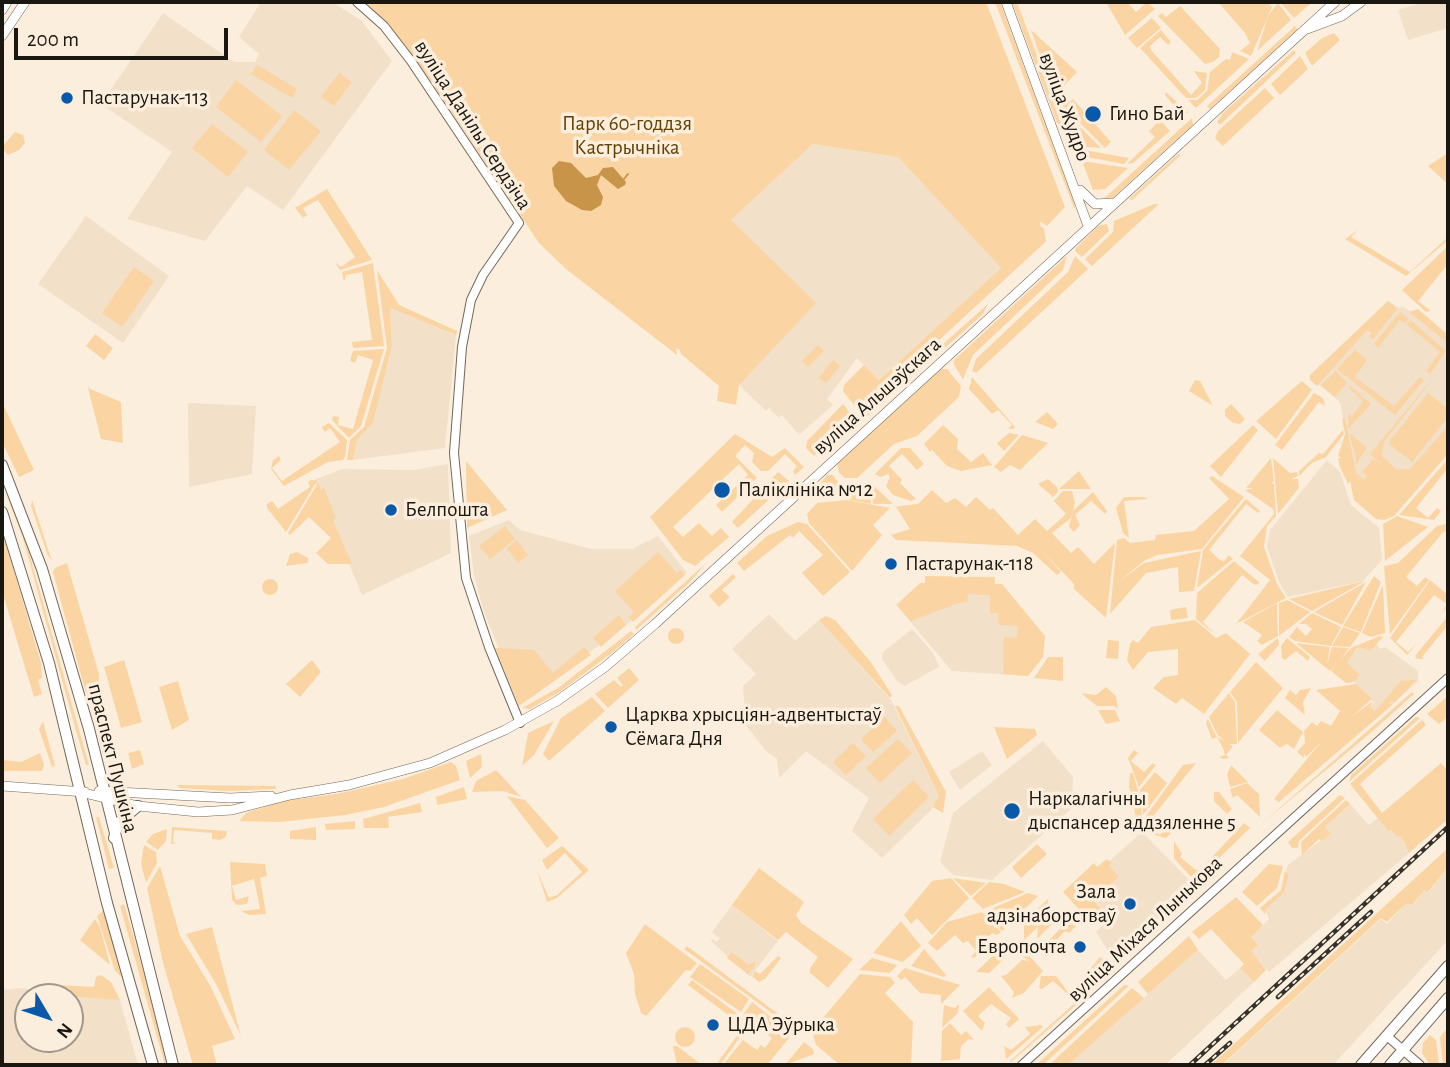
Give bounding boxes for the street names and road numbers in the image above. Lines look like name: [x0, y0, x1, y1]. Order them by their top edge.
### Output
street label: вуліца Данілы Сердзіча: [409, 36, 537, 214]
street label: вуліца Жудро: [1034, 49, 1096, 165]
street label: вуліца Альшэўскага: [808, 332, 946, 460]
street label: праспект Пушкіна: [82, 681, 144, 835]
street label: вуліца Міхася Лынькова: [1062, 851, 1228, 1007]

